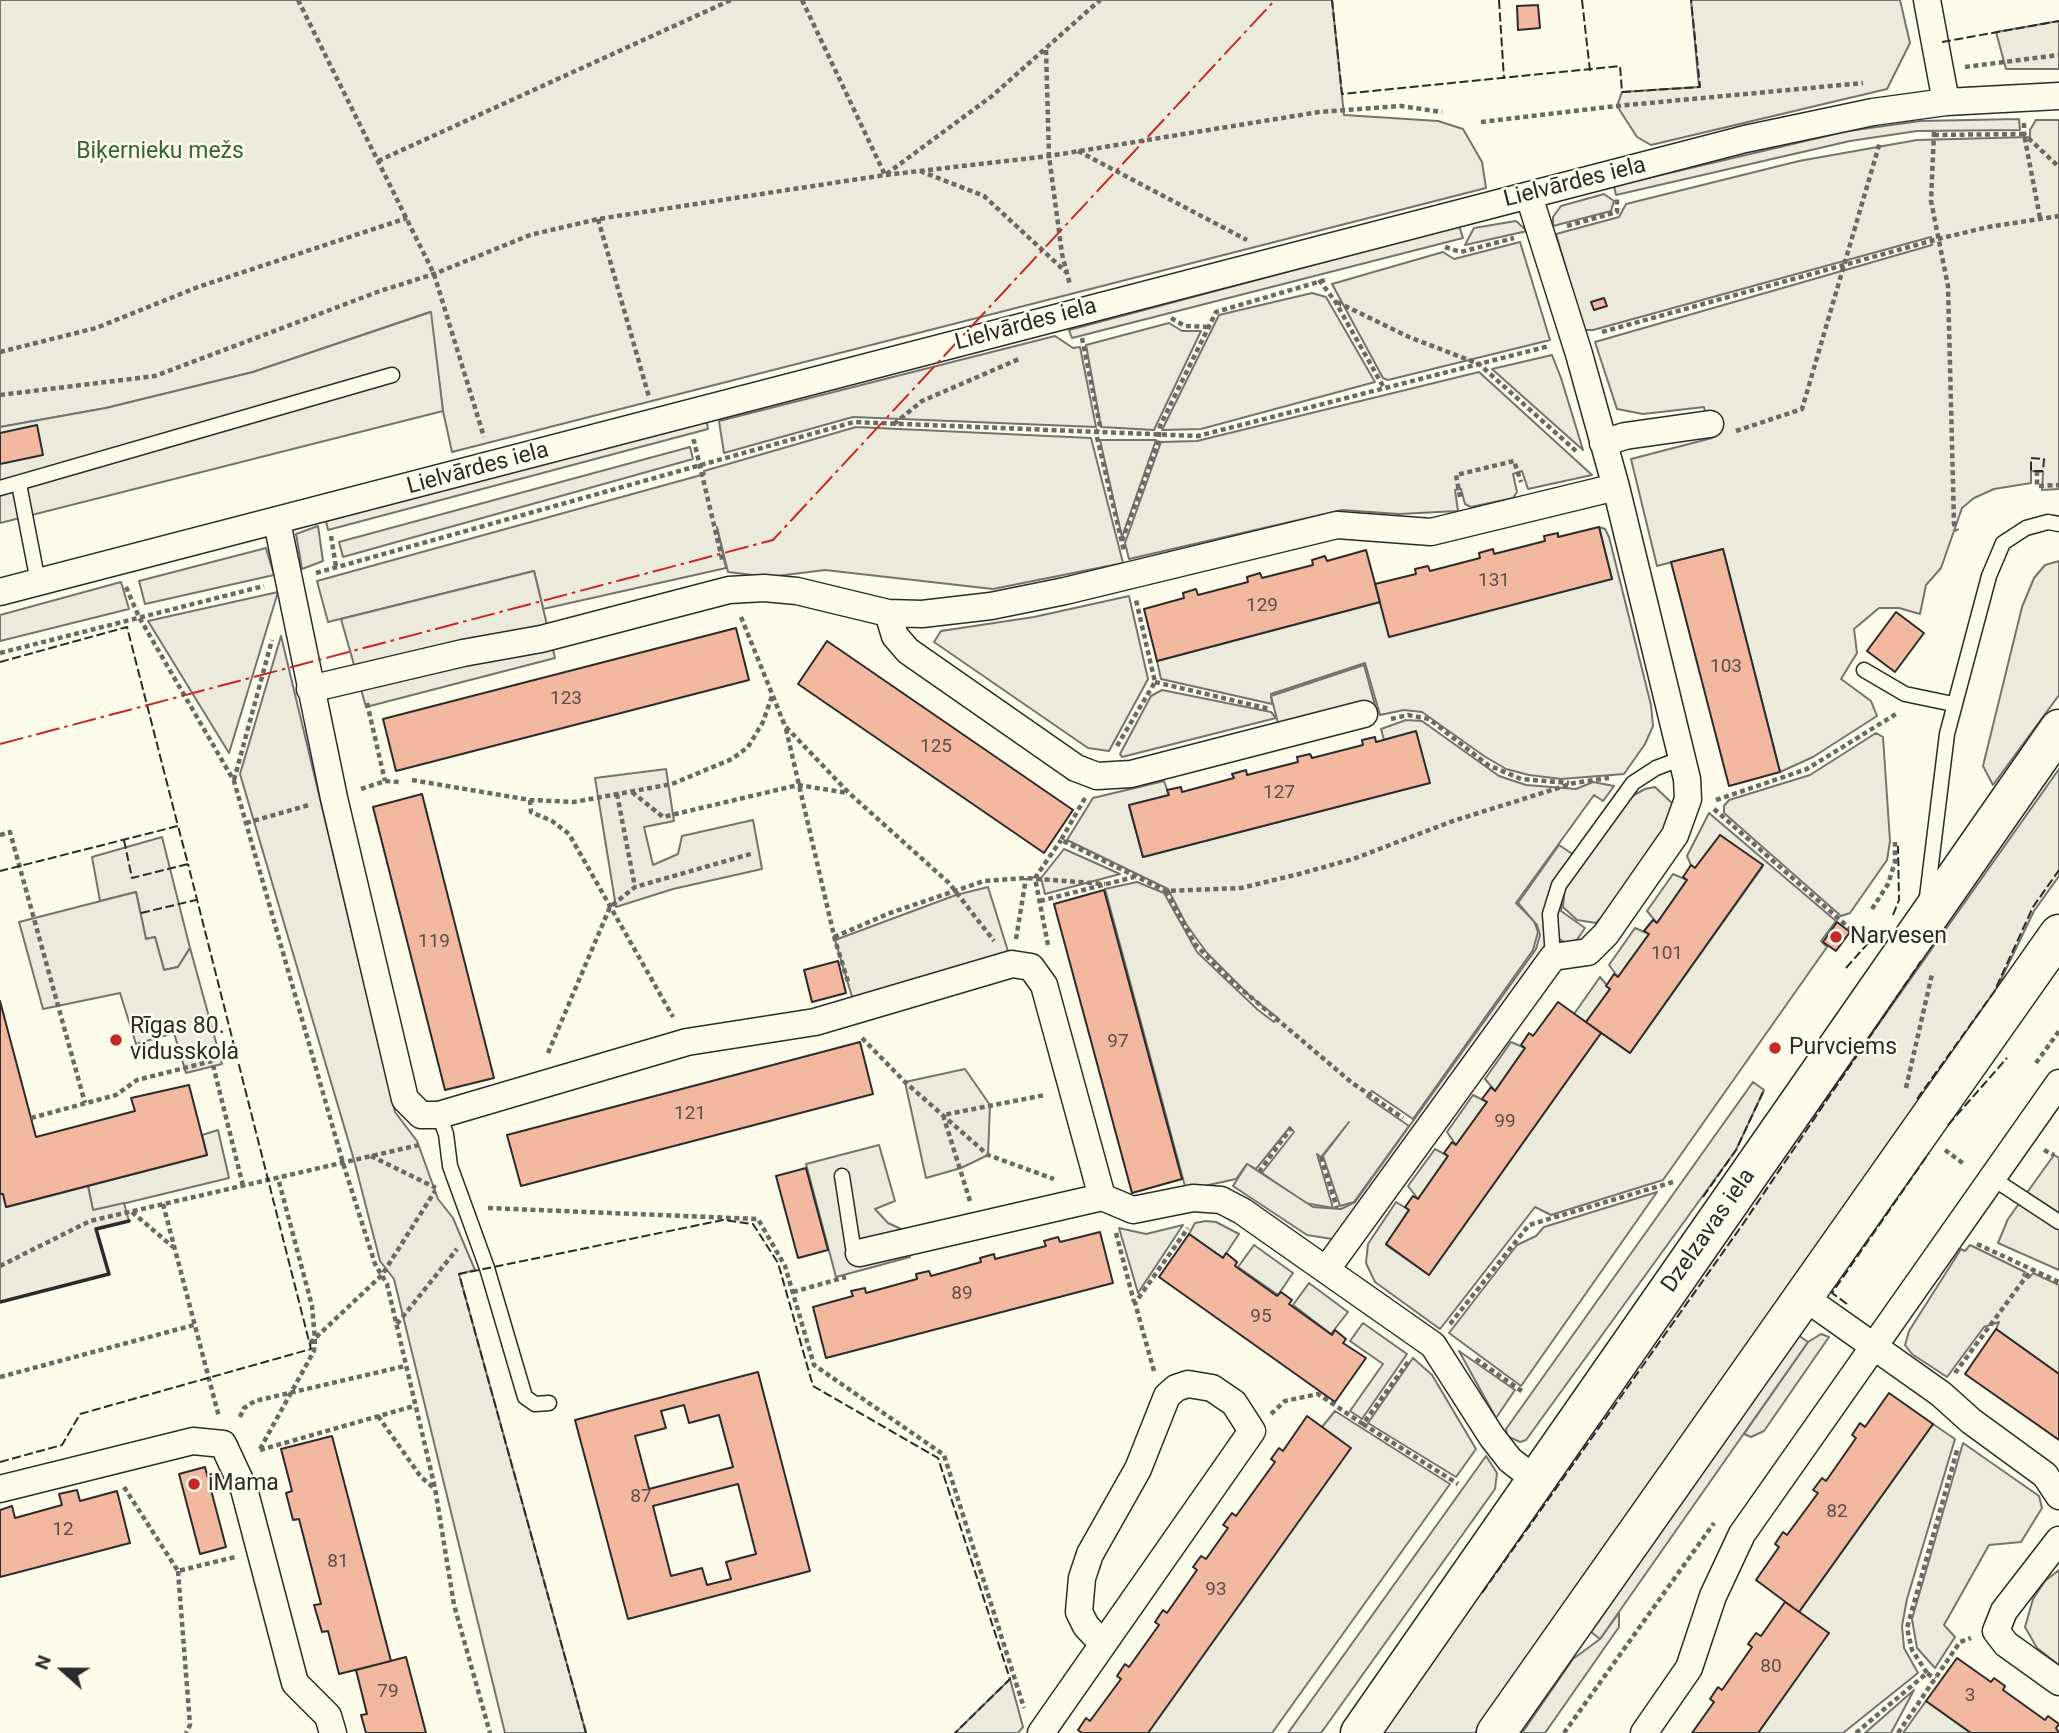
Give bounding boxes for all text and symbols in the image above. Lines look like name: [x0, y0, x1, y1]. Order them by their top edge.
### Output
park label: Biķernieku mežs: [76, 138, 244, 166]
street label: Lielvārdes iela: [1501, 152, 1649, 214]
street label: Lielvārdes iela: [952, 293, 1100, 357]
street label: Lielvārdes iela: [404, 437, 552, 501]
house number: 131: [1478, 570, 1510, 592]
house number: 129: [1246, 595, 1278, 617]
house number: 103: [1710, 656, 1742, 678]
house number: 123: [550, 688, 582, 710]
house number: 125: [920, 736, 952, 758]
house number: 127: [1263, 782, 1295, 804]
place label: Narvesen: [1850, 923, 1947, 951]
marker: Narvesen: [1828, 929, 1844, 945]
house number: 119: [418, 931, 450, 953]
house number: 101: [1651, 943, 1683, 965]
place label: Rīgas 80. vidusskola: [130, 1013, 239, 1067]
house number: 97: [1107, 1031, 1129, 1053]
marker: Rīgas 80. vidusskola: [108, 1032, 124, 1048]
place label: Purvciems: [1789, 1034, 1897, 1062]
marker: Purvciems: [1767, 1040, 1783, 1056]
house number: 121: [674, 1103, 706, 1125]
house number: 99: [1494, 1111, 1516, 1133]
street label: Dzelzavas iela: [1656, 1164, 1762, 1298]
house number: 89: [951, 1283, 973, 1305]
house number: 95: [1250, 1306, 1272, 1328]
place label: iMama: [208, 1470, 279, 1498]
marker: iMama: [186, 1476, 202, 1492]
house number: 87: [630, 1486, 652, 1508]
house number: 82: [1826, 1501, 1848, 1523]
house number: 12: [52, 1519, 74, 1541]
house number: 81: [327, 1551, 349, 1573]
house number: 93: [1205, 1579, 1227, 1601]
north arrow: [28, 1635, 98, 1705]
text: N: [30, 1652, 56, 1673]
house number: 80: [1760, 1656, 1782, 1678]
house number: 79: [377, 1681, 399, 1703]
house number: 3: [1965, 1685, 1975, 1707]

